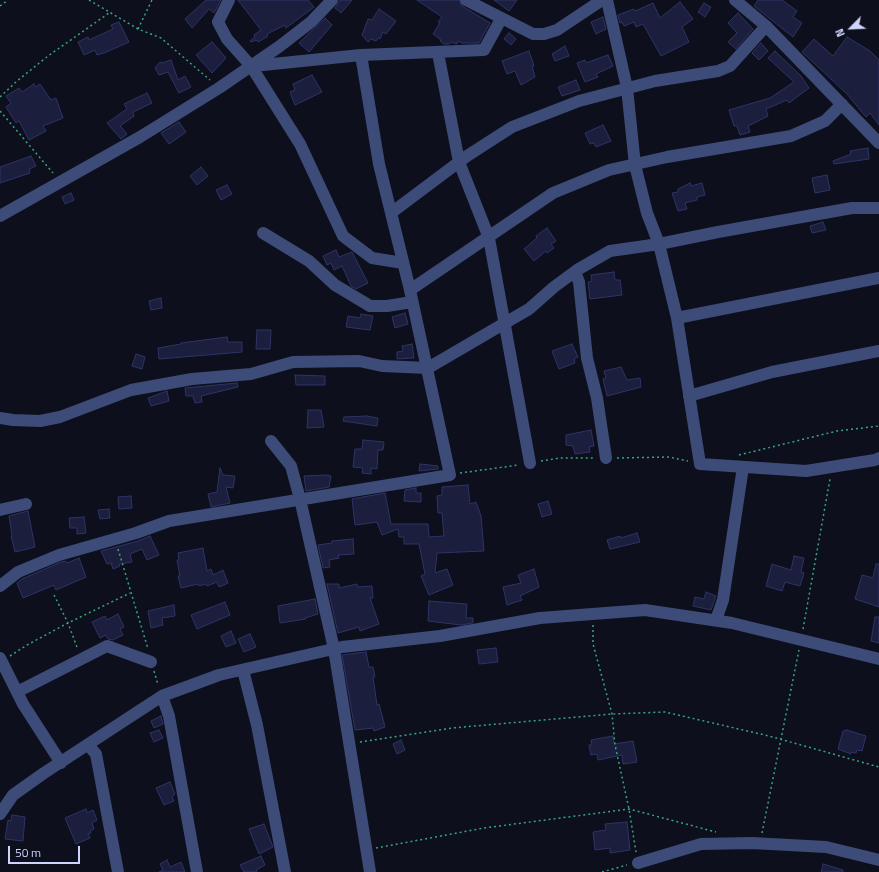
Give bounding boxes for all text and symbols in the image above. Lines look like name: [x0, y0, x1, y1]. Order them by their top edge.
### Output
north arrow: [831, 8, 871, 48]
text: N: [831, 26, 849, 40]
scale bar: [10, 838, 82, 864]
text: 50 m: [15, 843, 41, 862]

